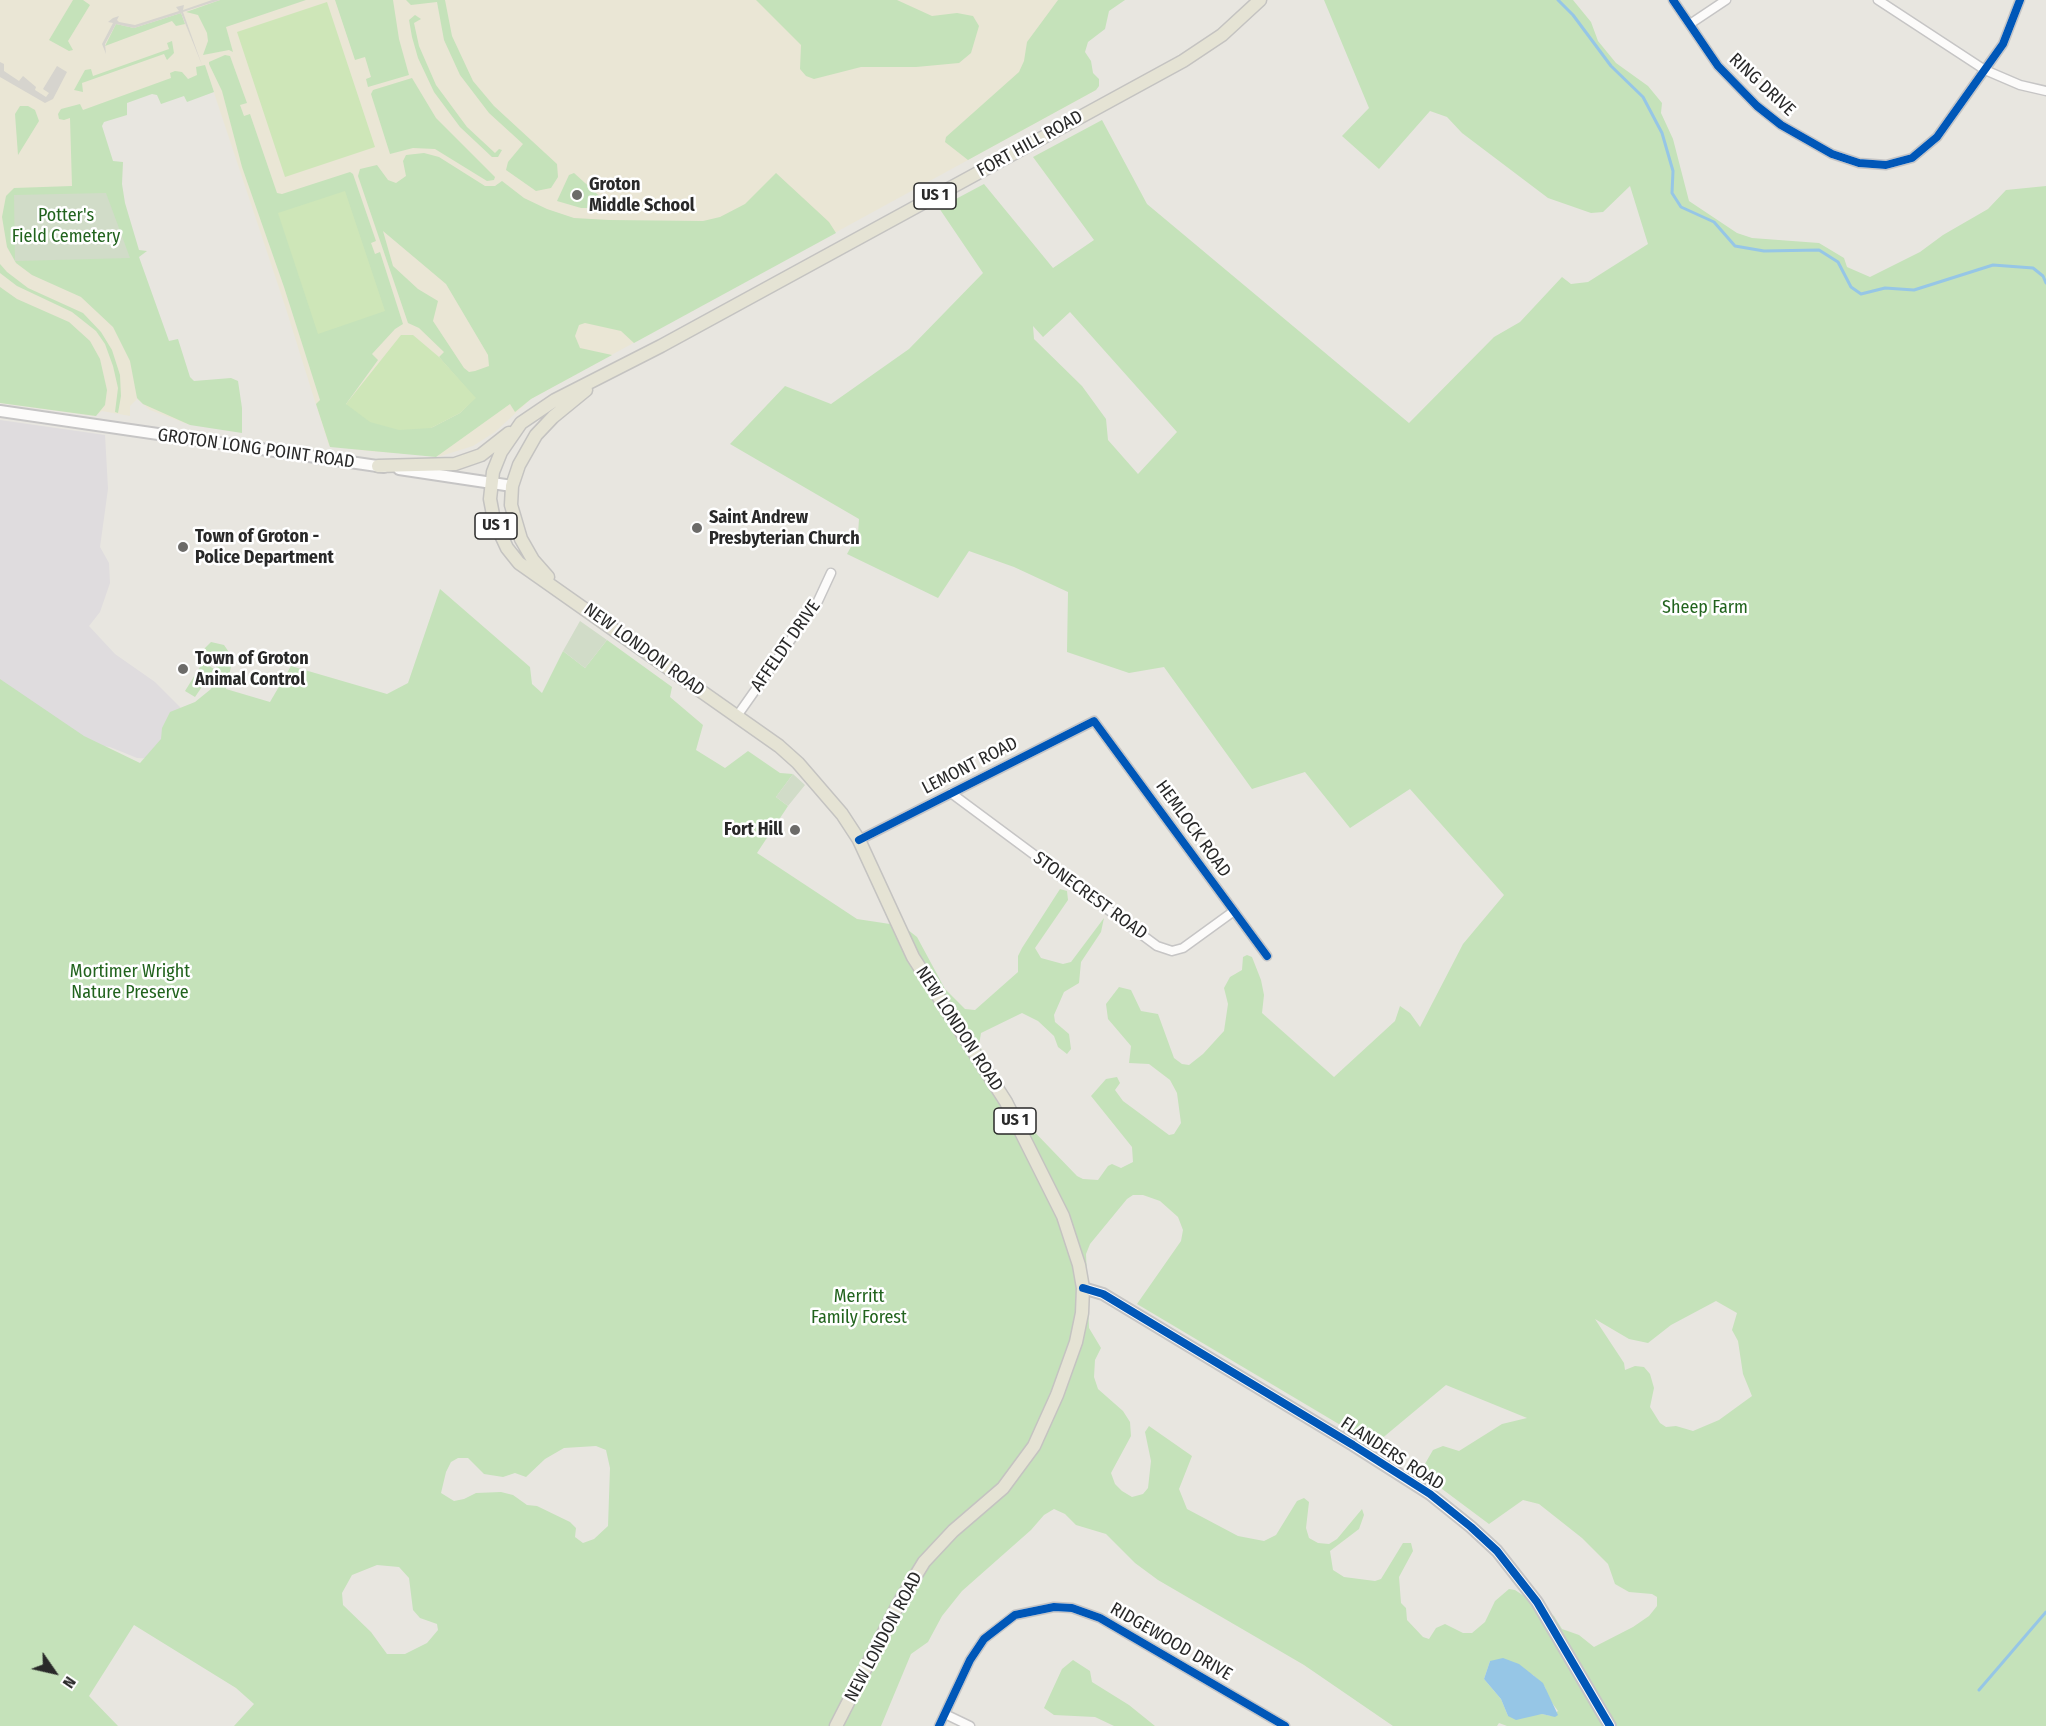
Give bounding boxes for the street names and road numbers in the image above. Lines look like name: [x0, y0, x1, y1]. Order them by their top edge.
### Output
street label: RING DRIVE: [1724, 49, 1800, 121]
street label: FORT HILL ROAD: [973, 106, 1087, 182]
road number: US 1: [914, 183, 956, 209]
street label: GROTON LONG POINT ROAD: [156, 425, 356, 473]
road number: US 1: [475, 513, 517, 539]
street label: AFFELDT DRIVE: [747, 596, 825, 696]
street label: NEW LONDON ROAD: [579, 599, 709, 701]
street label: LEMONT ROAD: [919, 733, 1021, 799]
street label: HEMLOCK ROAD: [1151, 776, 1235, 882]
street label: STONECREST ROAD: [1029, 847, 1151, 945]
street label: NEW LONDON ROAD: [911, 963, 1007, 1095]
road number: US 1: [994, 1108, 1036, 1134]
street label: FLANDERS ROAD: [1336, 1413, 1448, 1495]
street label: NEW LONDON ROAD: [841, 1568, 927, 1706]
street label: RIDGEWOOD DRIVE: [1106, 1598, 1236, 1686]

